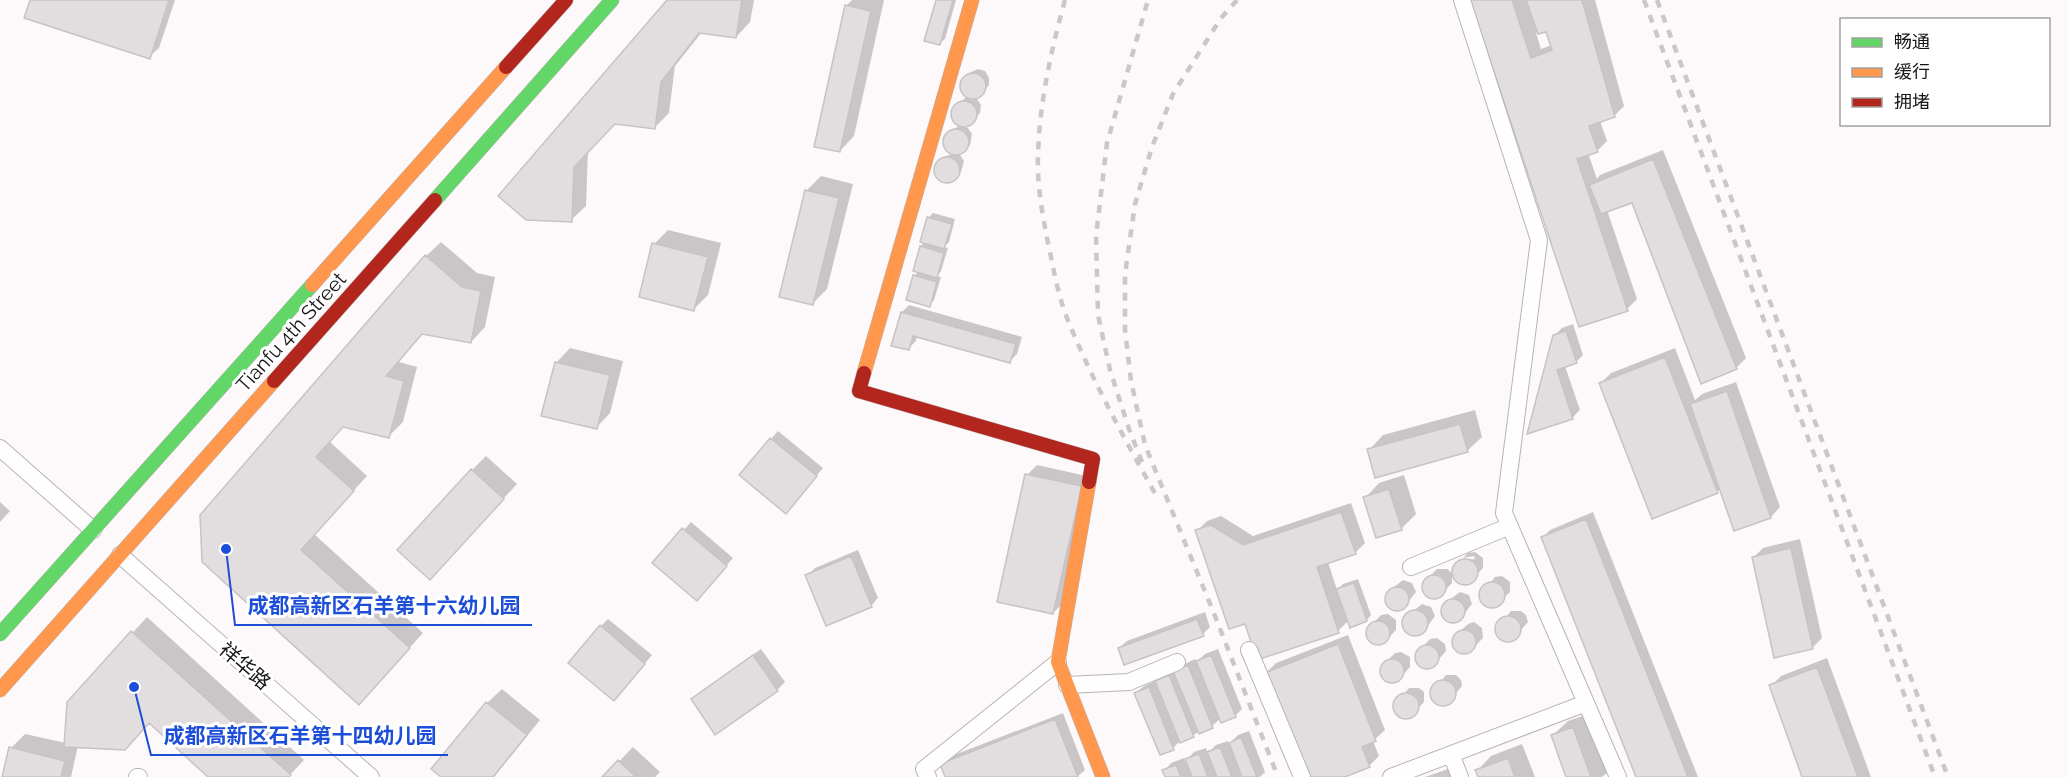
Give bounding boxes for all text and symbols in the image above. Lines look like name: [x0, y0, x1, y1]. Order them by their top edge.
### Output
legend: [1840, 18, 2050, 126]
text: 畅通: [1894, 31, 1930, 52]
text: 缓行: [1894, 61, 1930, 82]
text: 拥堵: [1894, 91, 1930, 112]
street label: Tianfu 4th Street: [231, 267, 351, 397]
callout: 成都高新区石羊第十六幼儿园: [235, 586, 532, 625]
text: 成都高新区石羊第十六幼儿园: [248, 593, 521, 618]
street label: 祥华路: [214, 637, 276, 695]
callout: 成都高新区石羊第十四幼儿园: [151, 716, 448, 755]
text: 成都高新区石羊第十四幼儿园: [164, 723, 437, 748]

